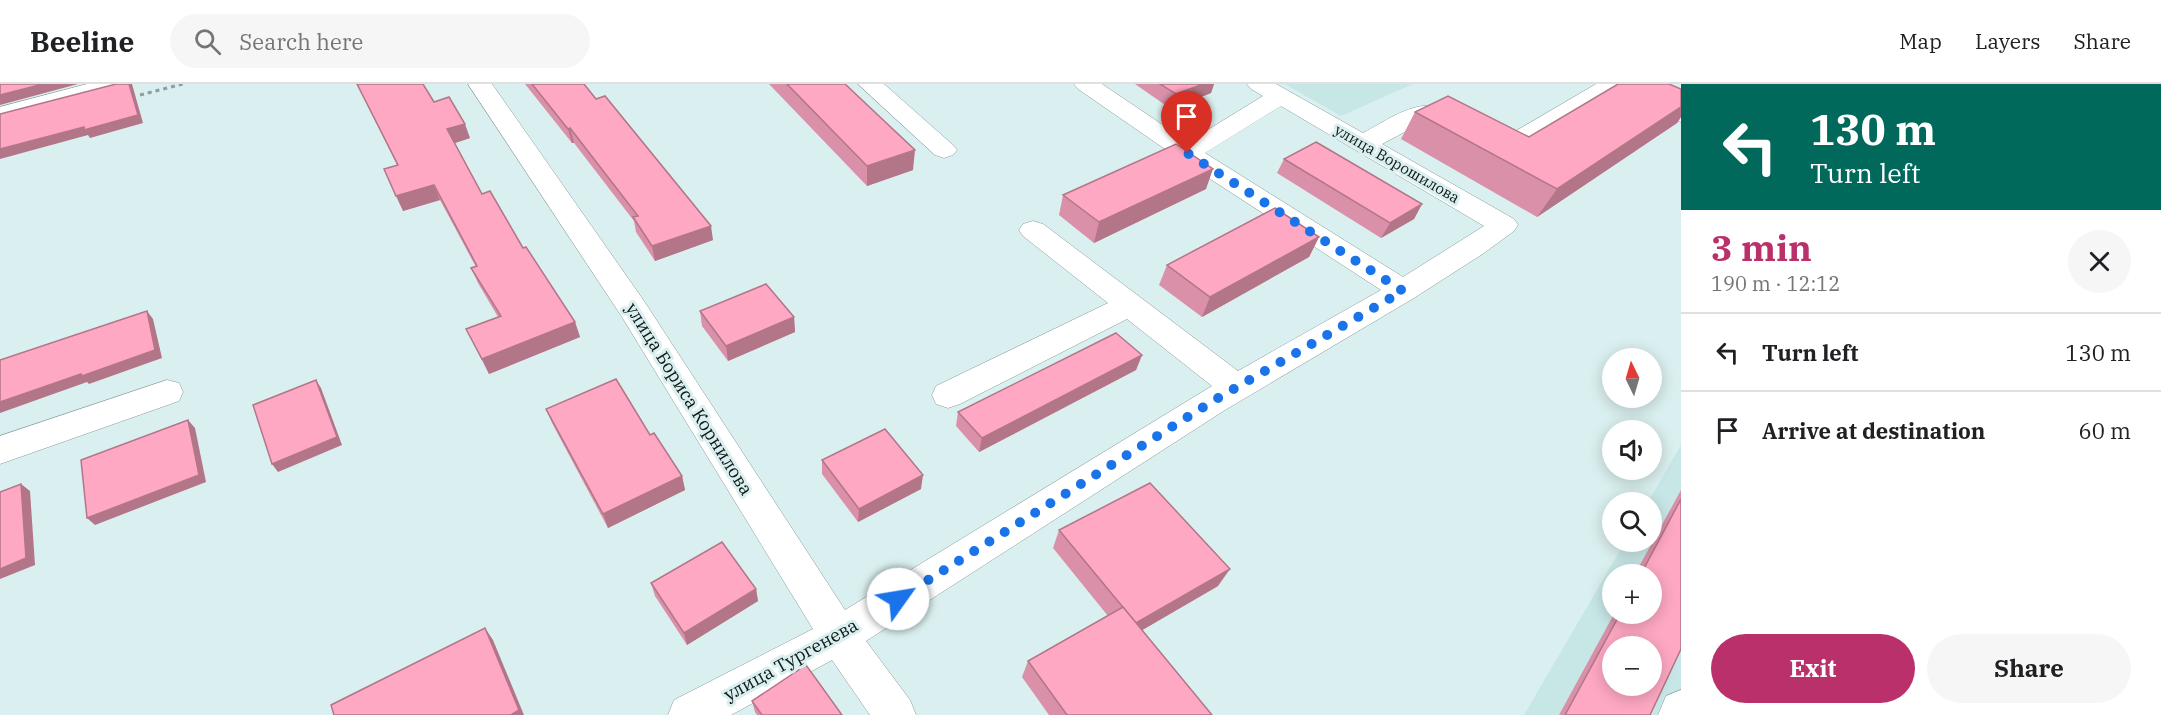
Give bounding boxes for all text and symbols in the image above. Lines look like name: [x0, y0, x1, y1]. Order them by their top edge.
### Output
search box: [170, 14, 590, 68]
text: Beeline: [30, 23, 134, 60]
icon: search: [191, 25, 224, 58]
text: Search here: [239, 27, 363, 56]
text: Map: [1899, 27, 1942, 55]
text: Layers: [1975, 27, 2041, 55]
text: Share: [2074, 27, 2131, 55]
pin: [1161, 91, 1212, 153]
icon: arrive: [1170, 100, 1203, 133]
text: 130 m: [1810, 102, 1936, 157]
icon: left: [1711, 108, 1789, 186]
street label: улица Ворошилова: [1331, 120, 1463, 207]
text: Turn left: [1810, 155, 1921, 190]
text: 3 min: [1711, 224, 1812, 271]
button: close: [2068, 230, 2131, 293]
text: 190 m · 12:12: [1711, 270, 1840, 297]
street label: улица Бориса Корнилова: [621, 298, 758, 499]
icon: left: [1711, 336, 1744, 369]
text: Turn left: [1762, 338, 1858, 367]
text: 130 m: [2065, 338, 2131, 367]
north arrow: [1602, 348, 1662, 408]
map controls: [1602, 348, 1662, 696]
icon: arrive: [1711, 414, 1744, 447]
text: Arrive at destination: [1762, 416, 1985, 445]
text: 60 m: [2079, 416, 2131, 445]
button: sound: [1602, 420, 1662, 480]
button: search: [1602, 492, 1662, 552]
button: +: [1602, 564, 1662, 624]
position arrow: [866, 567, 930, 631]
street label: улица Тургенева: [720, 613, 862, 706]
button: Exit: [1711, 634, 1915, 703]
button: Share: [1927, 634, 2131, 703]
button: −: [1602, 636, 1662, 696]

